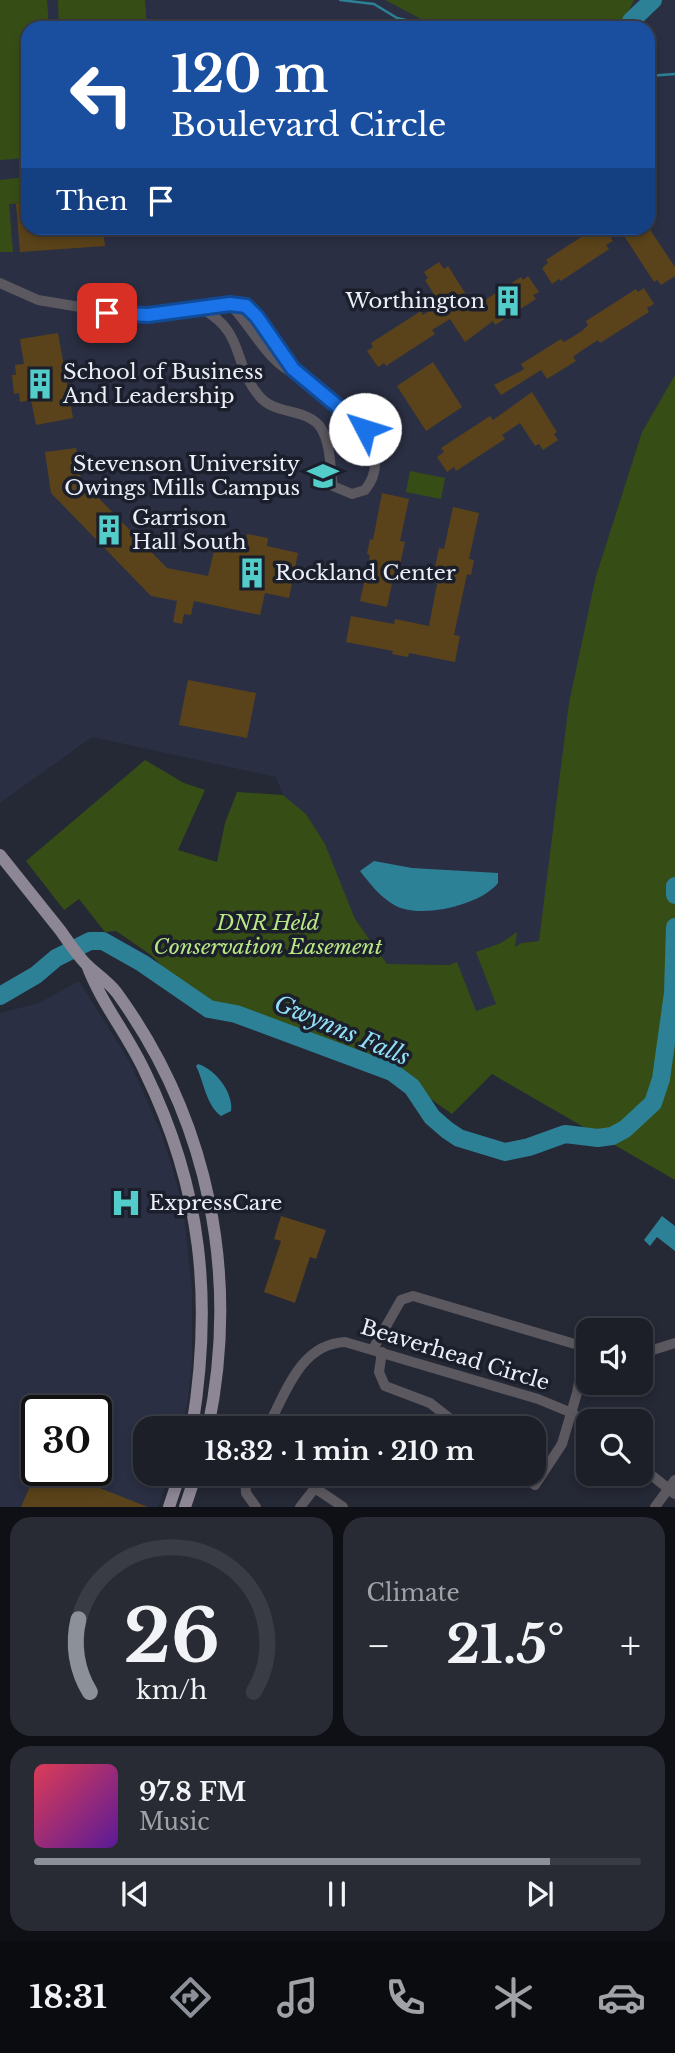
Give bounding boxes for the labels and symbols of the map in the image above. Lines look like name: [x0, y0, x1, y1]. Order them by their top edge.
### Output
pin: [77, 283, 137, 343]
building icon: Worthington: [491, 284, 525, 318]
place label: Worthington: [344, 288, 485, 314]
place label: School of Business And Leadership: [62, 359, 263, 409]
building icon: School of Business And Leadership: [23, 367, 57, 401]
position arrow: [328, 392, 402, 466]
place label: Stevenson University Owings Mills Campus: [64, 451, 301, 501]
school or university icon: Stevenson University Owings Mills Campus: [306, 459, 340, 493]
place label: Garrison Hall South: [132, 505, 246, 555]
building icon: Garrison Hall South: [92, 513, 126, 547]
building icon: Rockland Center: [235, 556, 269, 590]
place label: Rockland Center: [275, 560, 456, 586]
park label: DNR Held Conservation Easement: [154, 910, 383, 960]
water label: Gwynns Falls: [270, 989, 414, 1071]
hospital icon: ExpressCare: [109, 1186, 143, 1220]
place label: ExpressCare: [149, 1190, 282, 1216]
street label: Beaverhead Circle: [357, 1314, 553, 1396]
speed limit sign: 30: [21, 1395, 112, 1486]

